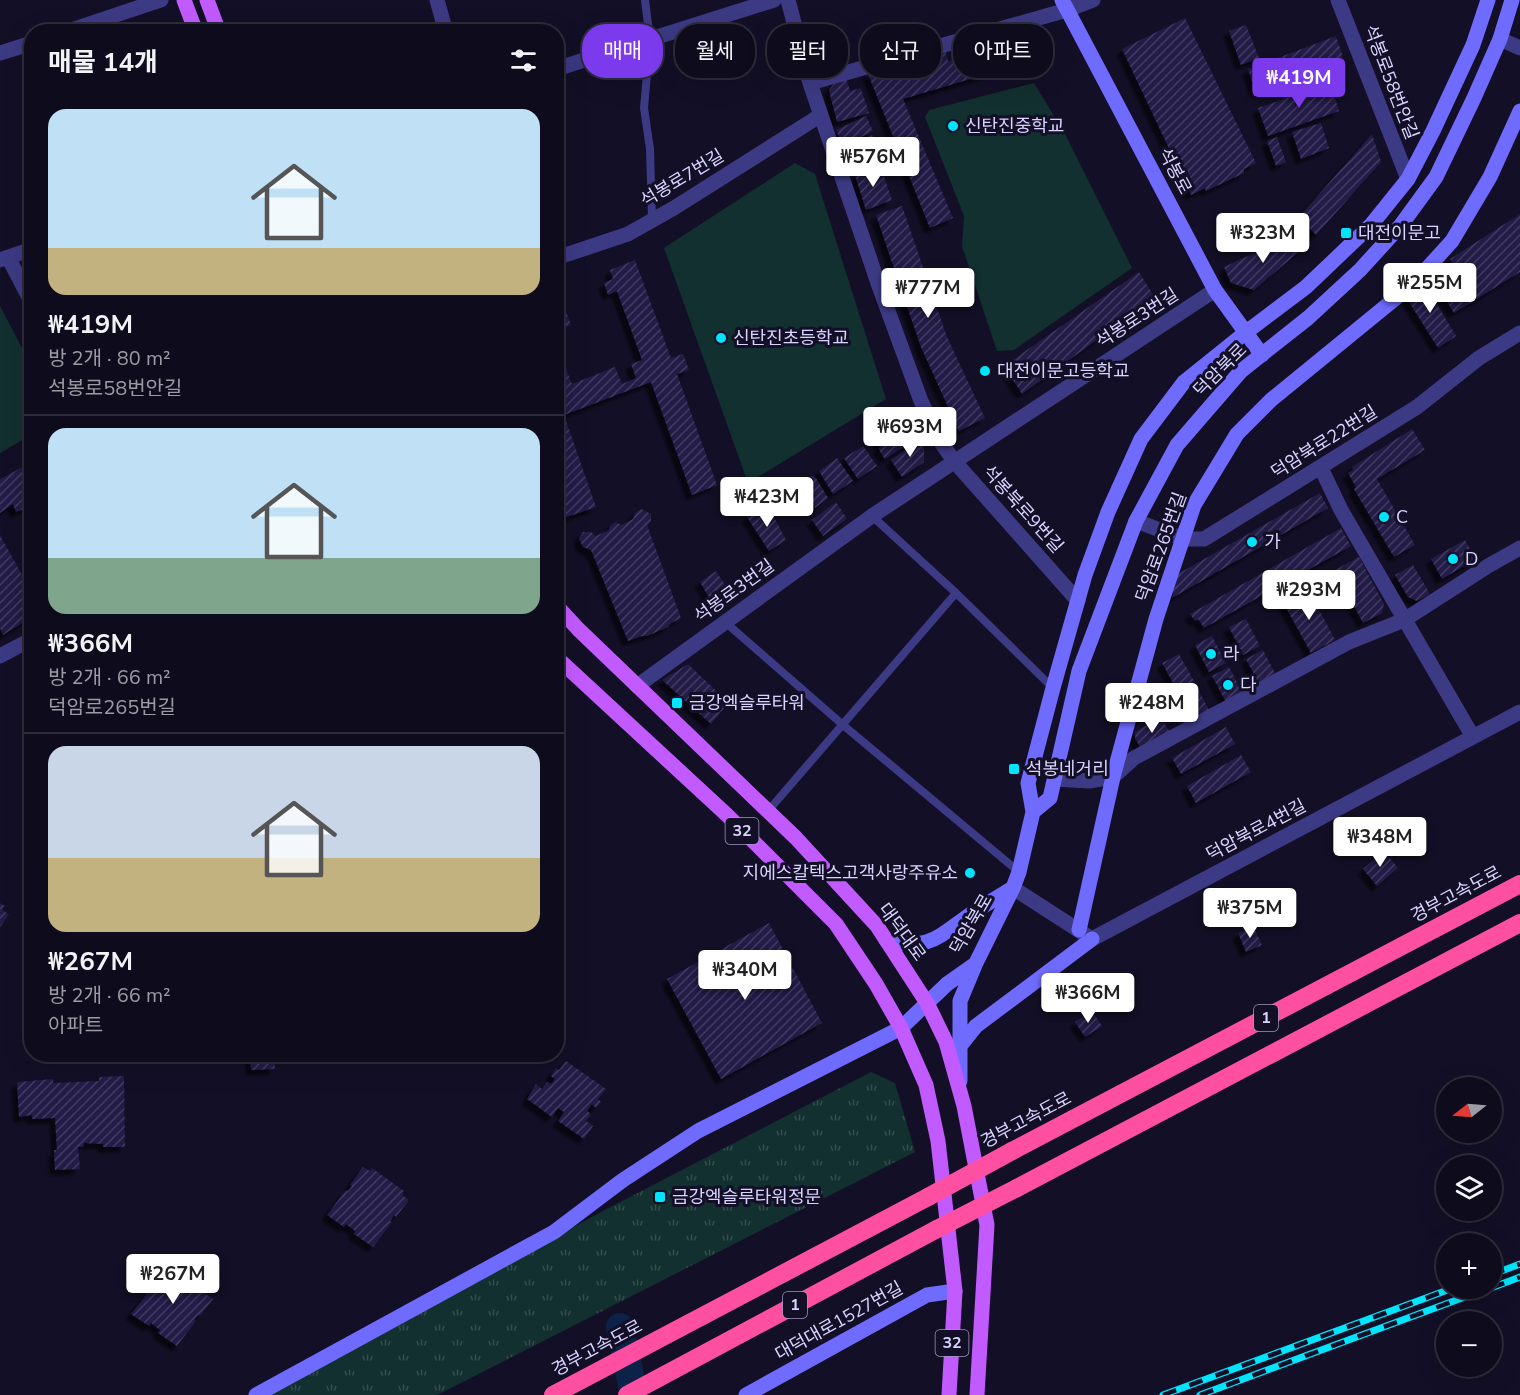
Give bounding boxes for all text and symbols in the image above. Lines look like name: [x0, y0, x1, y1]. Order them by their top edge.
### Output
street label: 석봉로58번안길: [1358, 21, 1424, 143]
chip: 매매: [582, 24, 663, 78]
chip: 월세: [675, 24, 755, 78]
chip: 필터: [767, 24, 848, 78]
chip: 신규: [860, 24, 941, 78]
chip: 아파트: [953, 24, 1053, 78]
icon: filters: [507, 44, 540, 77]
text: 매물 14개: [48, 45, 158, 80]
pin: ₩419M: [1257, 58, 1341, 109]
text: ₩419M: [1266, 64, 1332, 91]
place label: 신탄진중학교: [965, 114, 1064, 138]
marker: 신탄진중학교: [946, 119, 960, 133]
pin: ₩576M: [831, 137, 915, 188]
text: ₩576M: [840, 143, 906, 170]
street label: 석봉로: [1153, 143, 1197, 199]
street label: 석봉로7번길: [636, 144, 728, 212]
icon: home: [240, 148, 348, 256]
pin: ₩323M: [1221, 213, 1305, 264]
text: ₩323M: [1230, 219, 1296, 246]
place label: 대전이문고: [1358, 221, 1441, 245]
marker: 대전이문고: [1339, 226, 1353, 240]
pin: ₩255M: [1388, 263, 1472, 314]
pin: ₩777M: [886, 268, 970, 319]
text: ₩255M: [1397, 269, 1463, 296]
text: ₩777M: [895, 274, 961, 301]
street label: 석봉로3번길: [1091, 282, 1183, 354]
text: ₩419M: [48, 307, 133, 342]
place label: 신탄진초등학교: [733, 326, 849, 350]
marker: 신탄진초등학교: [714, 331, 728, 345]
street label: 덕암북로: [1188, 338, 1252, 402]
text: 방 2개 · 80 m²: [48, 345, 171, 372]
place label: 대전이문고등학교: [997, 359, 1129, 383]
marker: 대전이문고등학교: [978, 364, 992, 378]
text: 석봉로58번안길: [48, 375, 182, 402]
street label: 덕암북로22번길: [1266, 400, 1382, 484]
pin: ₩693M: [868, 407, 952, 458]
text: ₩693M: [877, 413, 943, 440]
street label: 석봉북로9번길: [977, 460, 1069, 558]
icon: home: [240, 467, 348, 575]
pin: ₩423M: [725, 477, 809, 528]
text: ₩423M: [734, 483, 800, 510]
street label: 덕암로265번길: [1130, 489, 1192, 605]
place label: C: [1396, 505, 1408, 529]
marker: C: [1377, 510, 1391, 524]
place label: 가: [1264, 530, 1281, 554]
marker: 가: [1245, 535, 1259, 549]
place label: D: [1465, 547, 1478, 571]
marker: D: [1446, 552, 1460, 566]
street label: 석봉로3번길: [689, 554, 779, 628]
pin: ₩293M: [1267, 570, 1351, 621]
text: ₩293M: [1276, 576, 1342, 603]
text: ₩366M: [48, 626, 133, 661]
place label: 라: [1223, 642, 1240, 666]
marker: 라: [1204, 647, 1218, 661]
text: 방 2개 · 66 m²: [48, 664, 171, 691]
place label: 다: [1240, 673, 1257, 697]
marker: 다: [1221, 678, 1235, 692]
pin: ₩248M: [1110, 683, 1194, 734]
text: ₩248M: [1119, 689, 1185, 716]
place label: 금강엑슬루타워: [689, 691, 805, 715]
text: 덕암로265번길: [48, 694, 176, 721]
marker: 금강엑슬루타워: [670, 696, 684, 710]
place label: 석봉네거리: [1026, 757, 1109, 781]
marker: 석봉네거리: [1007, 762, 1021, 776]
icon: home: [240, 785, 348, 893]
street label: 덕암북로4번길: [1202, 794, 1310, 866]
pin: ₩348M: [1338, 817, 1422, 868]
road number: 32: [726, 818, 758, 844]
text: ₩348M: [1347, 823, 1413, 850]
street label: 경부고속도로: [1407, 860, 1505, 928]
place label: 지에스칼텍스고객사랑주유소: [743, 861, 958, 885]
marker: 지에스칼텍스고객사랑주유소: [963, 866, 977, 880]
pin: ₩375M: [1208, 888, 1292, 939]
street label: 덕암북로: [944, 889, 998, 959]
text: ₩375M: [1217, 894, 1283, 921]
street label: 대덕대로: [873, 898, 931, 966]
text: ₩267M: [48, 944, 133, 979]
pin: ₩340M: [703, 950, 787, 1001]
text: ₩340M: [712, 956, 778, 983]
pin: ₩366M: [1046, 973, 1130, 1024]
text: ₩366M: [1055, 979, 1121, 1006]
text: 방 2개 · 66 m²: [48, 982, 171, 1009]
road number: 1: [1254, 1005, 1278, 1031]
text: 아파트: [48, 1012, 103, 1039]
north arrow: [1436, 1077, 1502, 1143]
map controls: [1436, 1077, 1502, 1377]
street label: 경부고속도로: [977, 1086, 1075, 1154]
button: layers: [1436, 1155, 1502, 1221]
place label: 금강엑슬루타워정문: [672, 1185, 821, 1209]
marker: 금강엑슬루타워정문: [653, 1190, 667, 1204]
button: +: [1436, 1233, 1502, 1299]
pin: ₩267M: [131, 1254, 215, 1305]
text: ₩267M: [140, 1260, 206, 1287]
street label: 대덕대로1527번길: [771, 1276, 907, 1366]
road number: 1: [783, 1292, 807, 1318]
button: −: [1436, 1311, 1502, 1377]
street label: 경부고속도로: [548, 1314, 646, 1382]
road number: 32: [936, 1330, 968, 1356]

